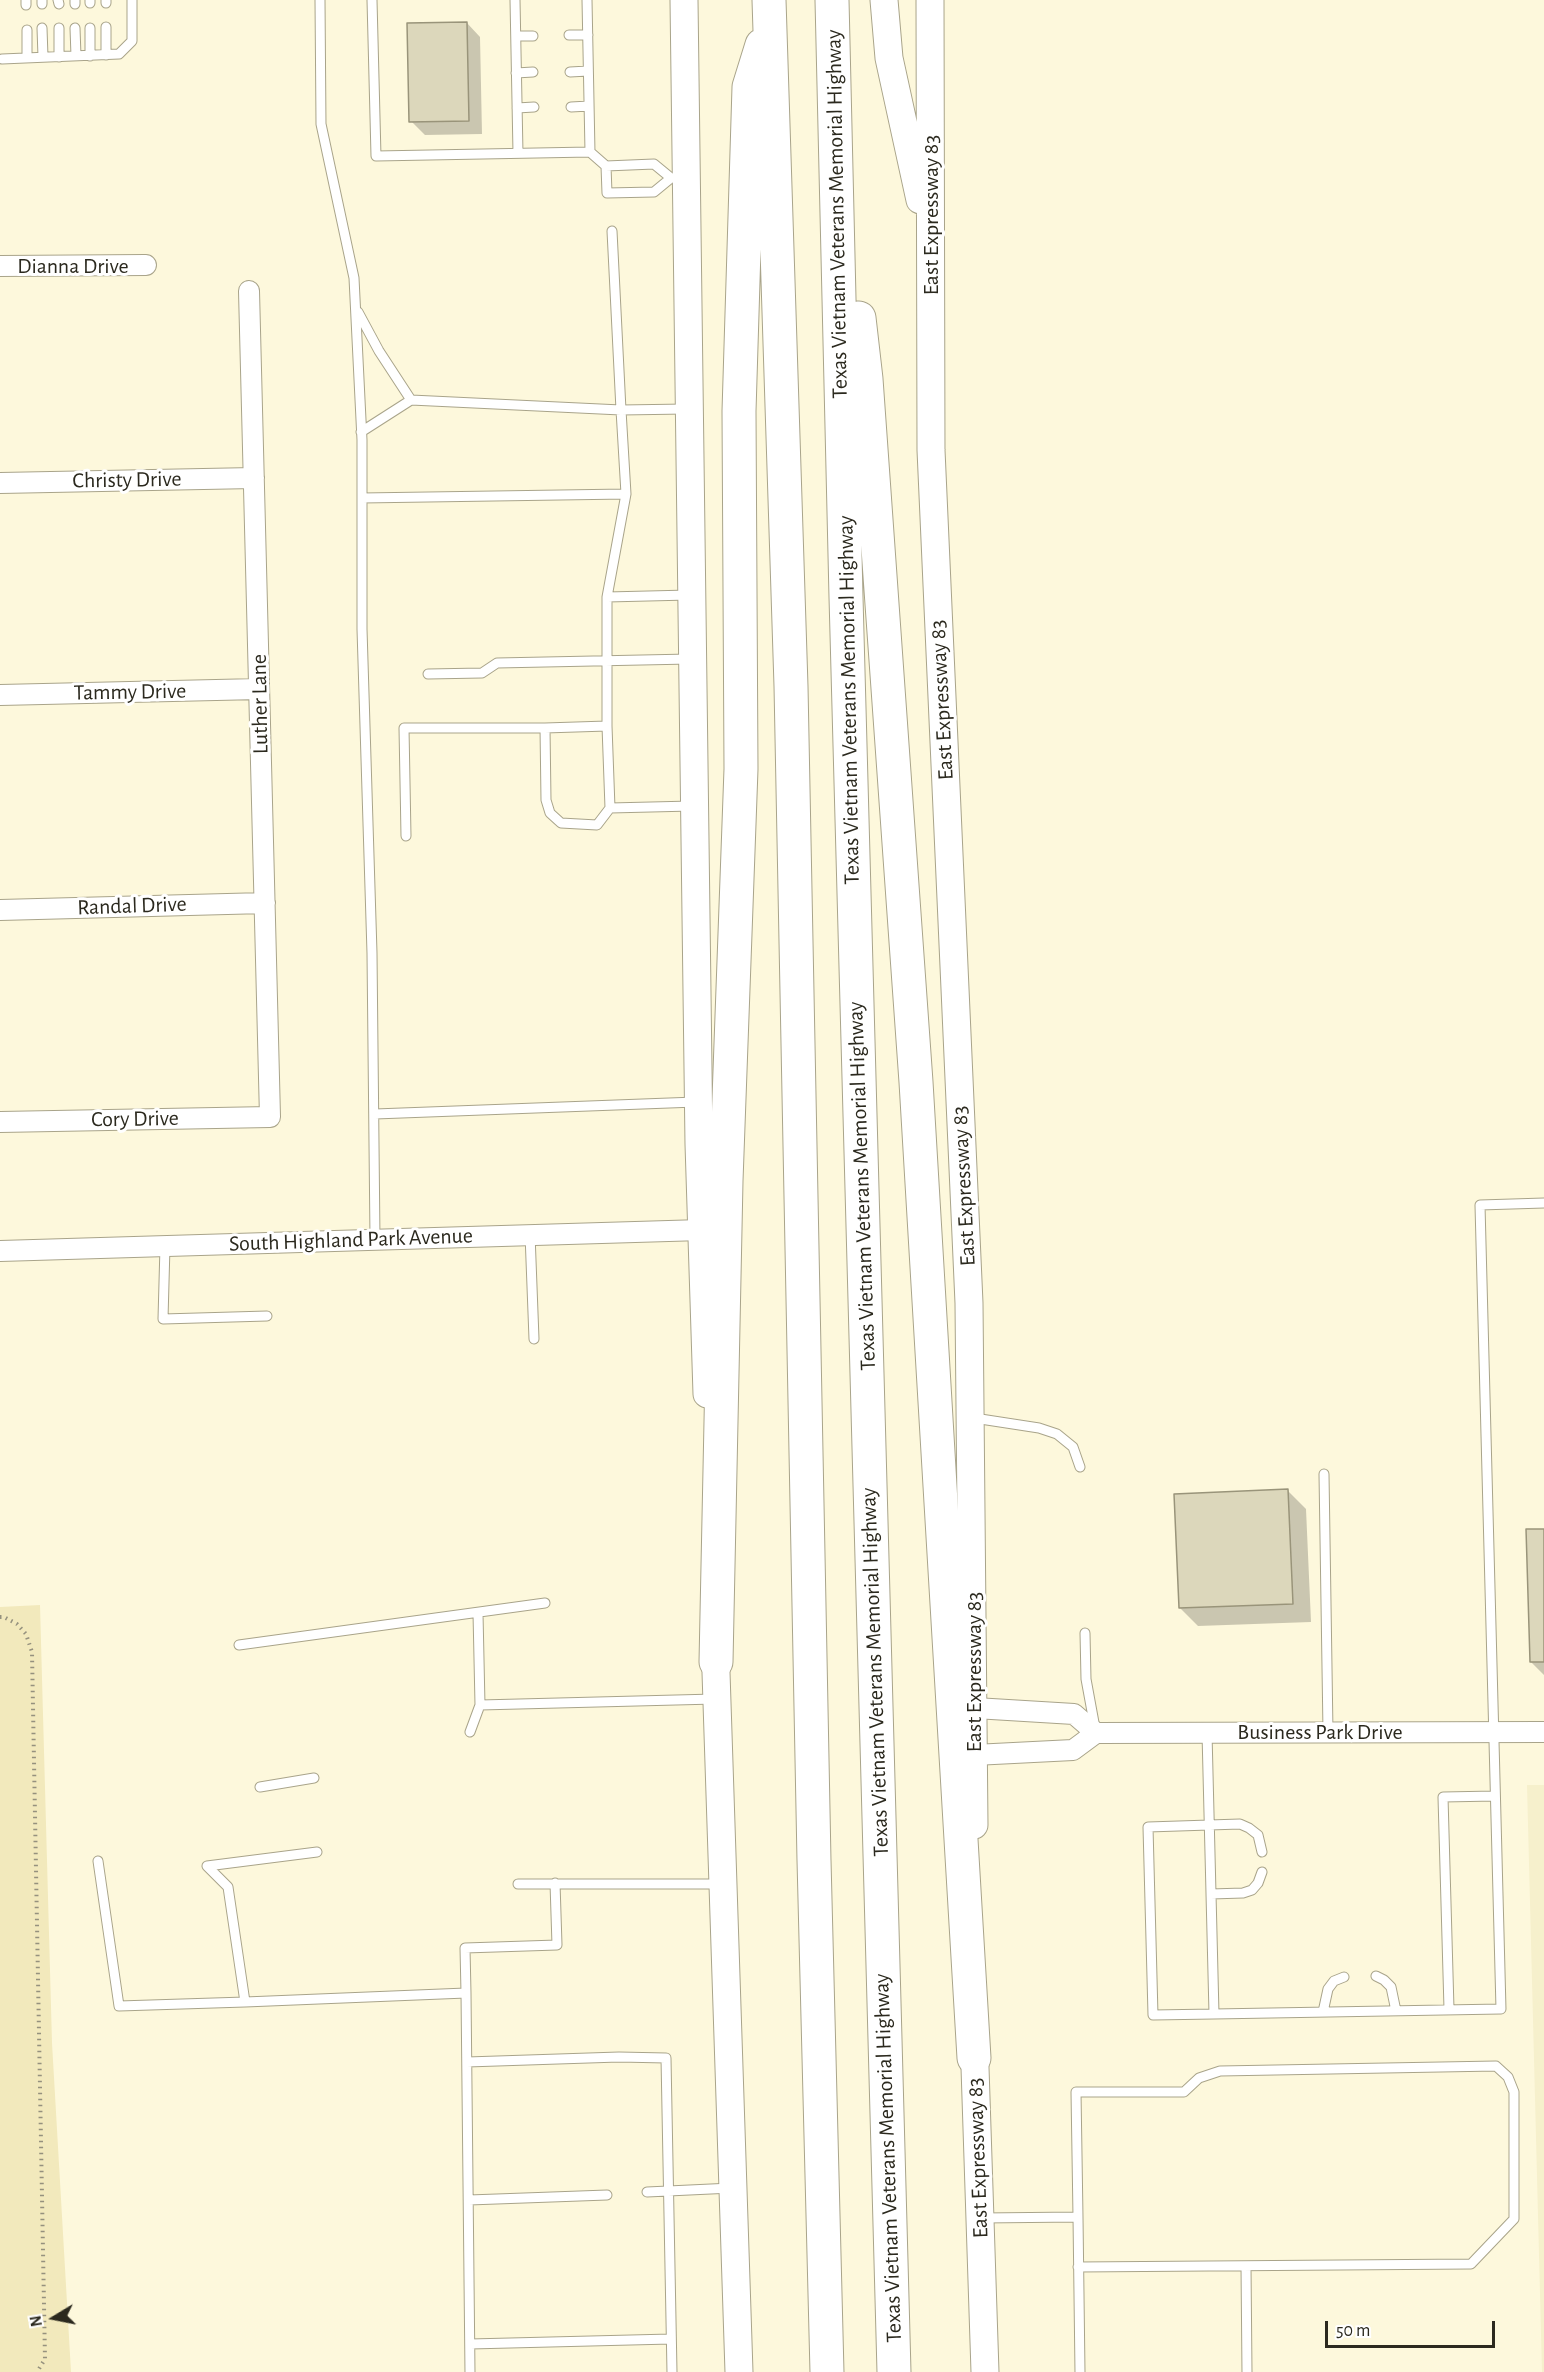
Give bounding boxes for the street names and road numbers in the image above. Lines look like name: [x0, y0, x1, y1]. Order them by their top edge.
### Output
street label: Texas Vietnam Veterans Memorial Highway: [821, 29, 853, 399]
street label: East Expressway 83: [918, 135, 944, 295]
street label: Dianna Drive: [17, 253, 129, 279]
street label: Christy Drive: [72, 466, 182, 494]
street label: Texas Vietnam Veterans Memorial Highway: [833, 515, 865, 885]
street label: East Expressway 83: [925, 619, 959, 781]
street label: Luther Lane: [246, 654, 274, 754]
street label: Tammy Drive: [73, 678, 187, 706]
street label: Randal Drive: [77, 891, 187, 921]
street label: Texas Vietnam Veterans Memorial Highway: [842, 1001, 882, 1371]
street label: Cory Drive: [91, 1105, 179, 1133]
street label: East Expressway 83: [947, 1105, 981, 1267]
street label: South Highland Park Avenue: [229, 1223, 473, 1257]
street label: Texas Vietnam Veterans Memorial Highway: [855, 1487, 895, 1857]
street label: East Expressway 83: [961, 1592, 987, 1752]
street label: Business Park Drive: [1237, 1719, 1403, 1745]
street label: Texas Vietnam Veterans Memorial Highway: [868, 1973, 908, 2343]
street label: East Expressway 83: [962, 2077, 994, 2239]

